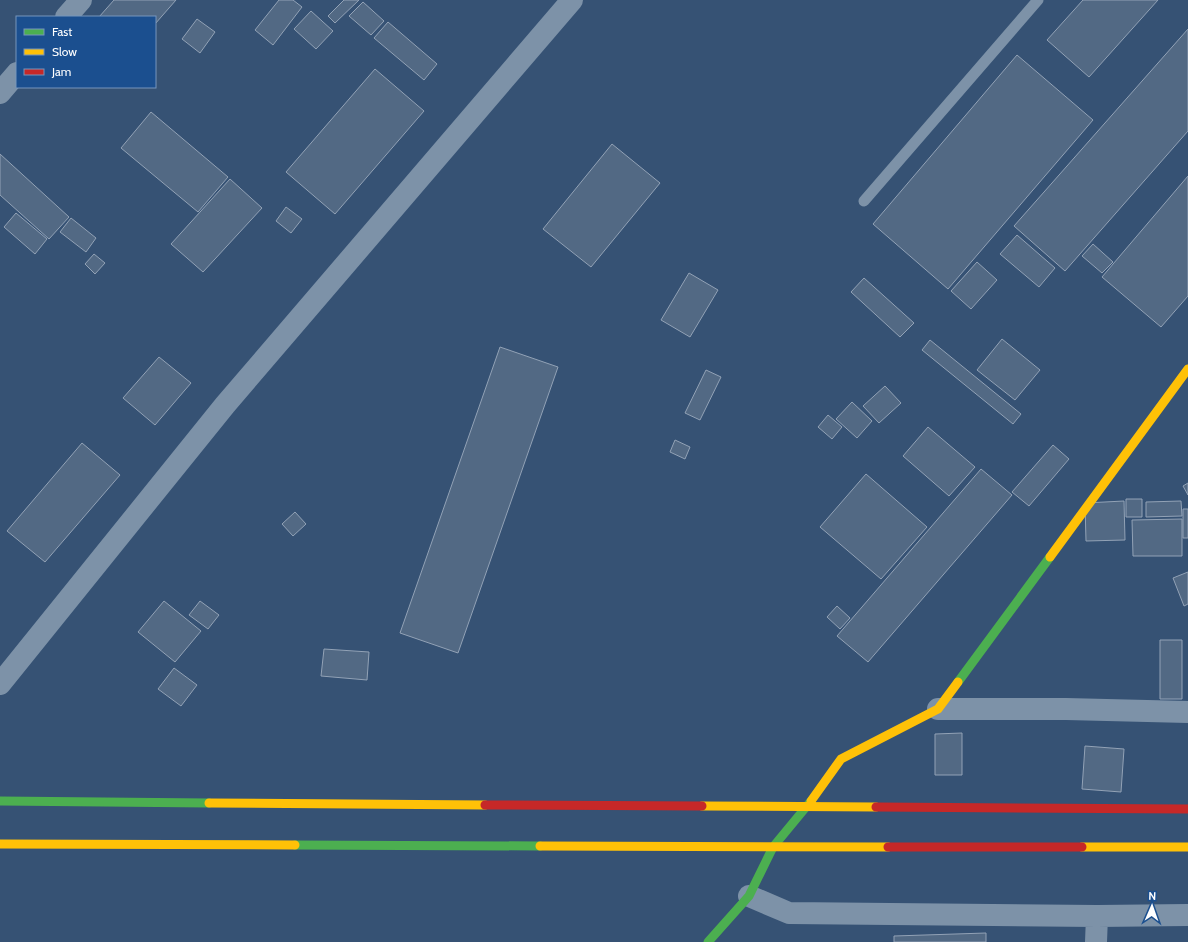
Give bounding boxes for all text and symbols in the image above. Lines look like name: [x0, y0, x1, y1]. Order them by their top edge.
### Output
legend: [16, 16, 156, 88]
text: Fast: [52, 24, 72, 39]
text: Slow: [52, 44, 77, 59]
text: Jam: [51, 64, 71, 79]
north arrow: [1132, 886, 1172, 926]
text: N: [1148, 889, 1156, 903]

